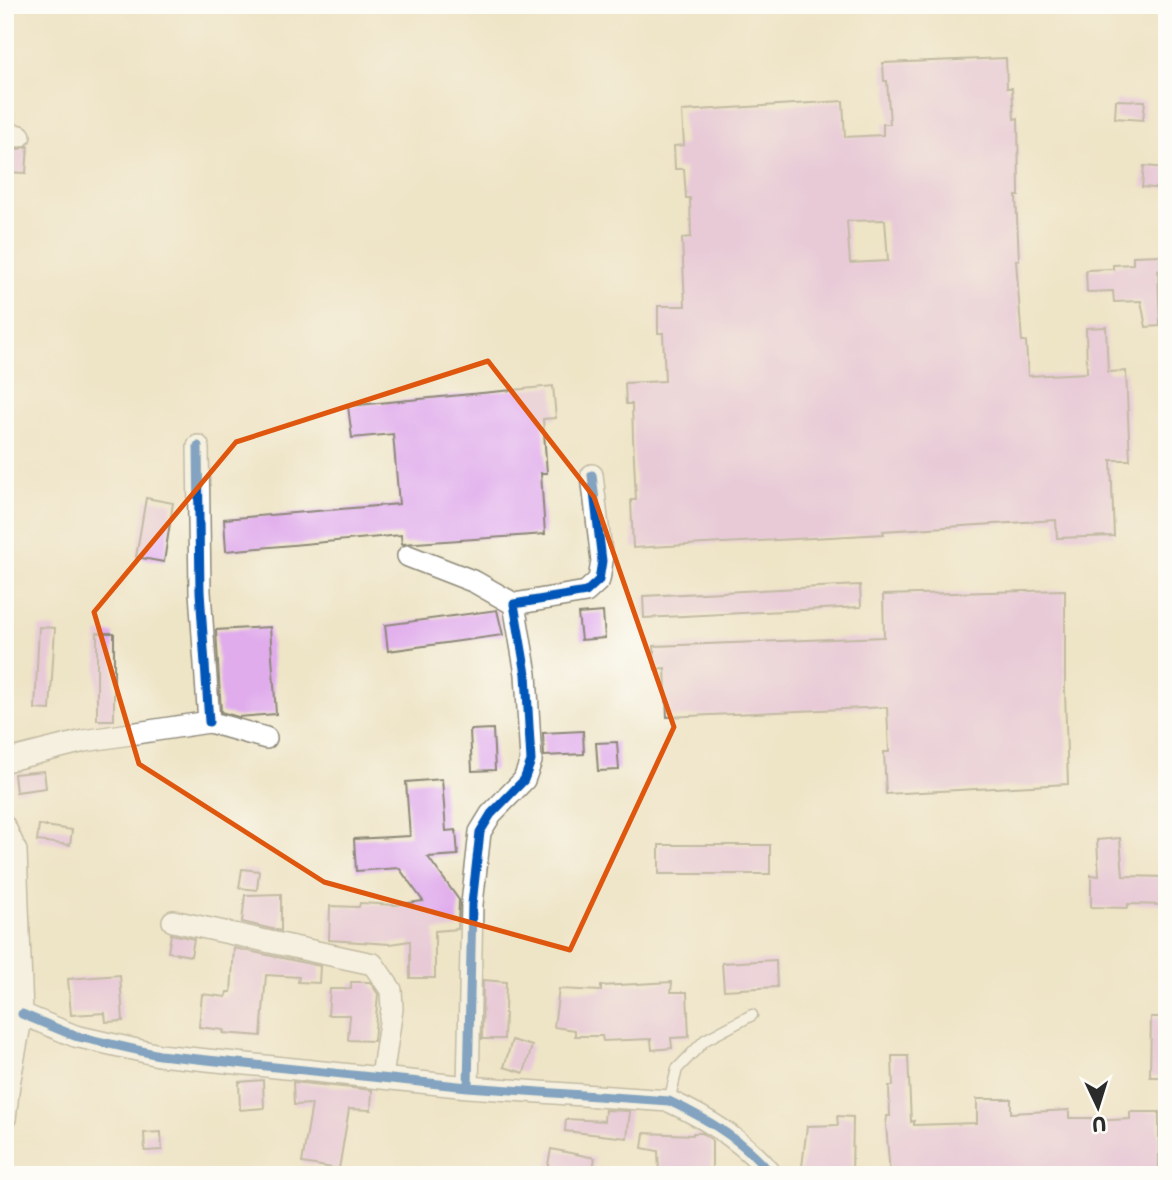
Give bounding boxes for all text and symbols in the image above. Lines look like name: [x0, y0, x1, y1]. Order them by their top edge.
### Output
north arrow: [1064, 1072, 1134, 1142]
text: U: [1091, 1110, 1107, 1139]

